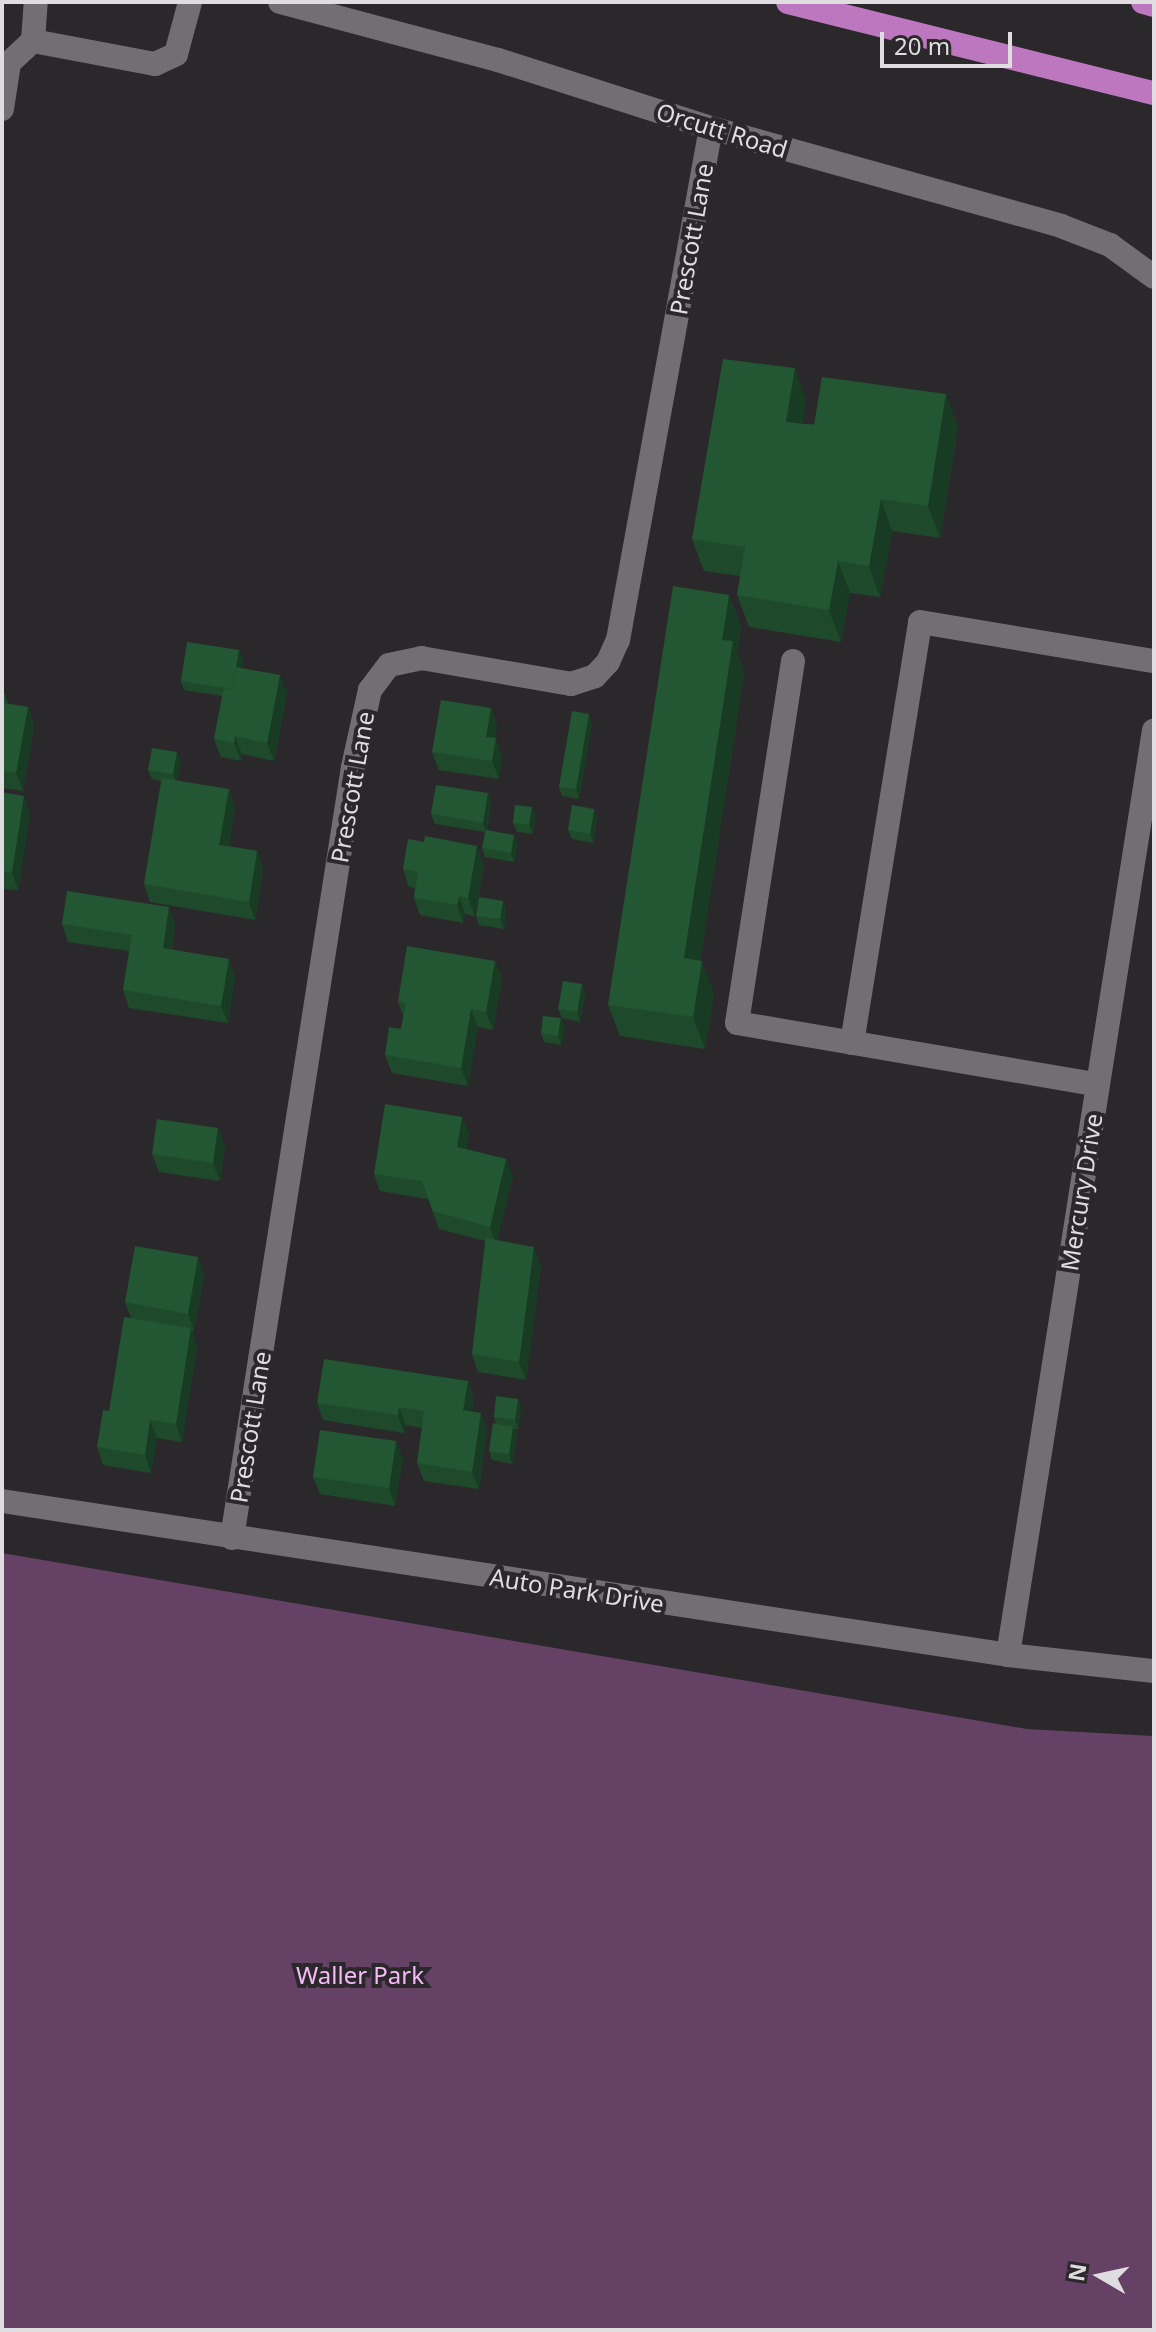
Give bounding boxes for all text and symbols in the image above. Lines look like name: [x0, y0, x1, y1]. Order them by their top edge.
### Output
scale bar: [884, 16, 1016, 66]
text: 20 m: [894, 29, 950, 62]
street label: Orcutt Road: [653, 96, 791, 164]
street label: Prescott Lane: [664, 161, 718, 317]
street label: Prescott Lane: [325, 709, 379, 865]
street label: Mercury Drive: [1054, 1111, 1108, 1273]
street label: Prescott Lane: [224, 1349, 276, 1505]
street label: Auto Park Drive: [488, 1562, 666, 1618]
park label: Waller Park: [296, 1961, 424, 1989]
north arrow: [1060, 2236, 1140, 2316]
text: N: [1060, 2261, 1093, 2283]

